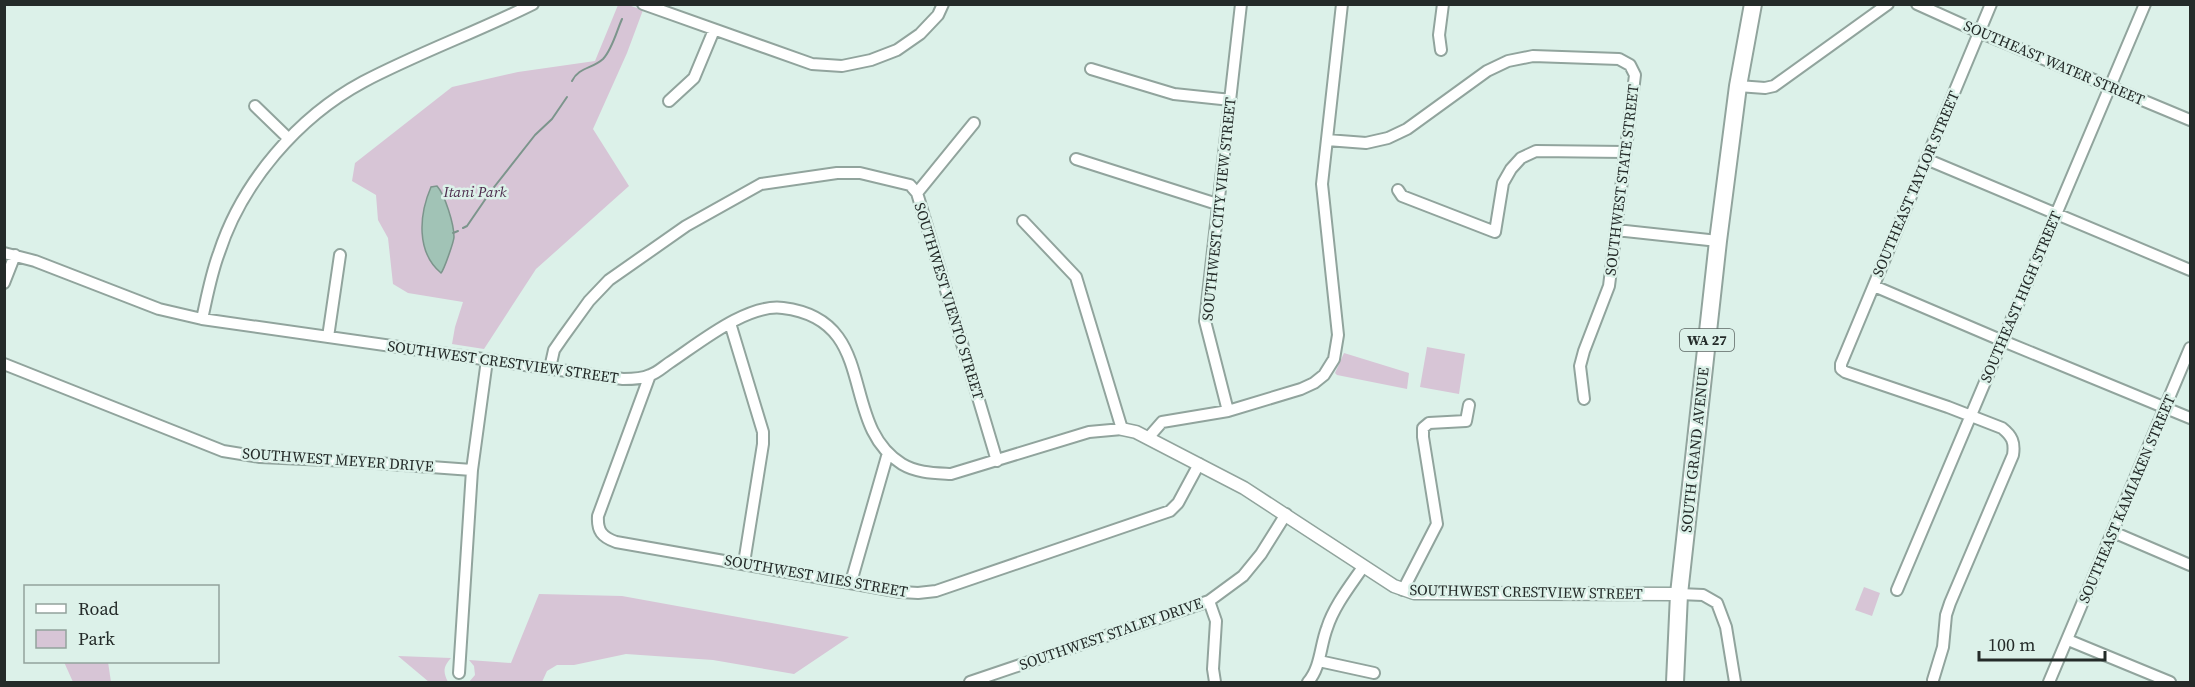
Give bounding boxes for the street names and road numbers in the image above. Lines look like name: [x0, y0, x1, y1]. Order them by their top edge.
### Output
street label: SOUTHEAST WATER STREET: [1960, 15, 2148, 110]
street label: SOUTHWEST STATE STREET: [1599, 83, 1644, 277]
street label: SOUTHEAST TAYLOR STREET: [1867, 88, 1964, 280]
street label: SOUTHWEST CITY VIEW STREET: [1196, 96, 1241, 322]
street label: SOUTHWEST VIENTO STREET: [910, 200, 989, 402]
street label: SOUTHEAST HIGH STREET: [1975, 208, 2066, 386]
road number: WA 27: [1680, 329, 1734, 351]
street label: SOUTHWEST CRESTVIEW STREET: [386, 335, 620, 388]
street label: SOUTH GRAND AVENUE: [1675, 366, 1714, 533]
street label: SOUTHEAST KAMIAKEN STREET: [2073, 391, 2180, 606]
street label: SOUTHWEST MEYER DRIVE: [242, 442, 434, 477]
street label: SOUTHWEST MIES STREET: [723, 549, 909, 602]
street label: SOUTHWEST CRESTVIEW STREET: [1409, 579, 1643, 604]
street label: SOUTHWEST STALEY DRIVE: [1016, 592, 1205, 675]

